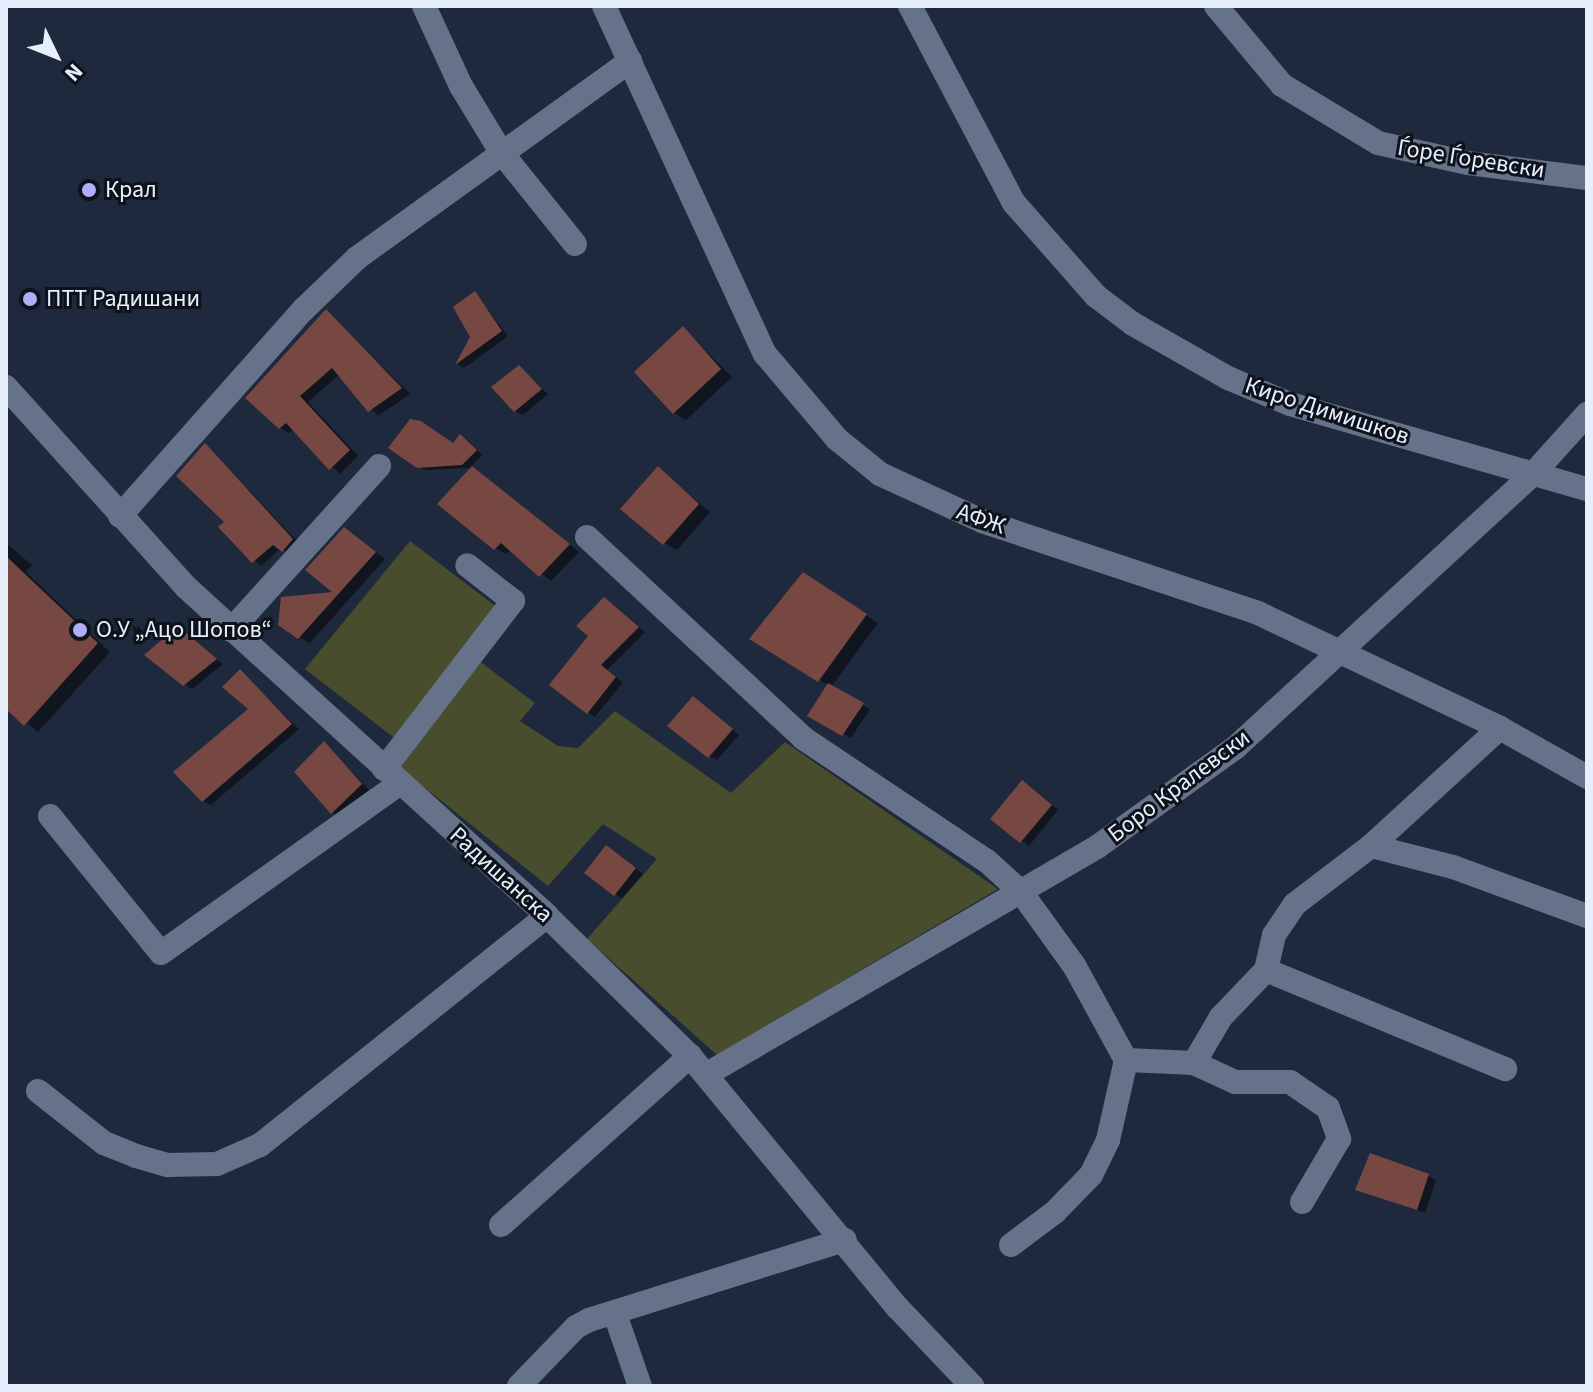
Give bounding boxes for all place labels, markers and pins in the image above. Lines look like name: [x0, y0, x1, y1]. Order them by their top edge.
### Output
place label: Крал: [105, 176, 157, 204]
marker: Крал: [80, 181, 98, 199]
place label: ПТТ Радишани: [46, 285, 200, 313]
marker: ПТТ Радишани: [21, 290, 39, 308]
place label: О.У „Ацо Шопов“: [96, 616, 272, 644]
marker: О.У „Ацо Шопов“: [71, 621, 89, 639]

